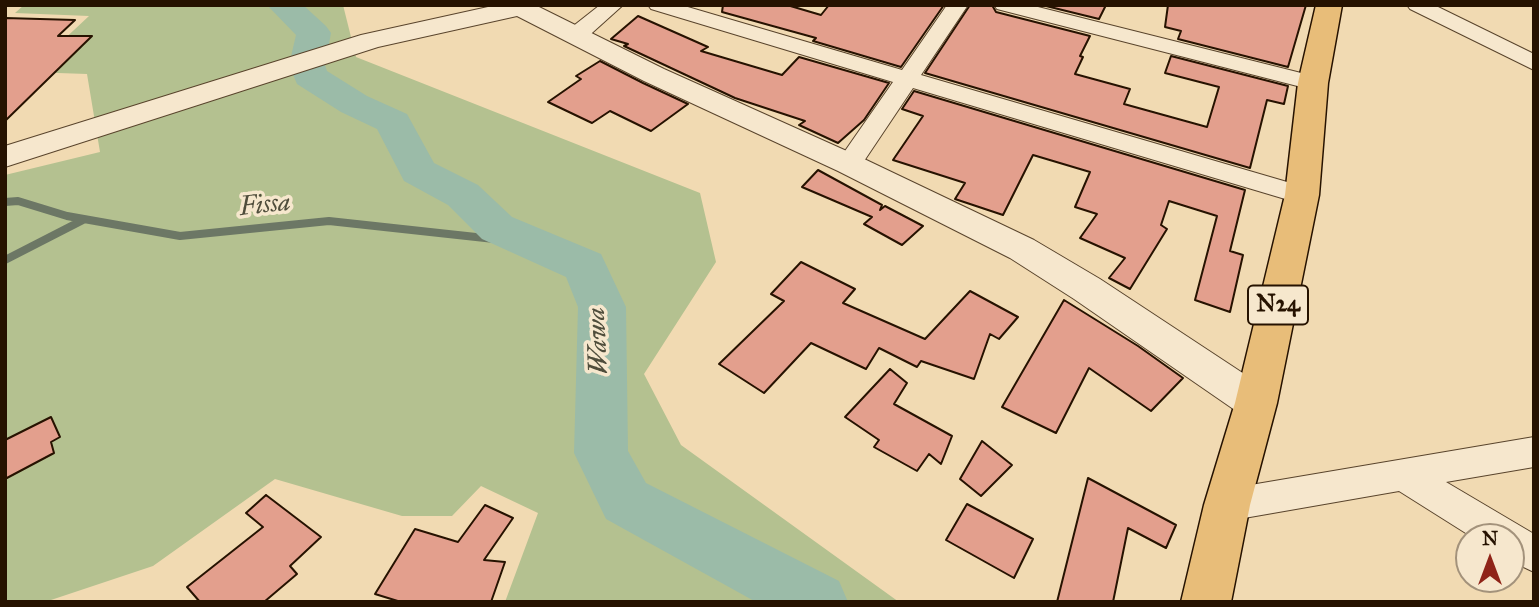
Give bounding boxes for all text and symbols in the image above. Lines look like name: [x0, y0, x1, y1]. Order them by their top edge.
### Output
water label: Fissa: [238, 188, 292, 224]
road number: N24: [1248, 286, 1308, 324]
water label: Wawa: [582, 307, 616, 375]
north arrow: [1455, 523, 1525, 593]
text: N: [1482, 527, 1498, 550]

